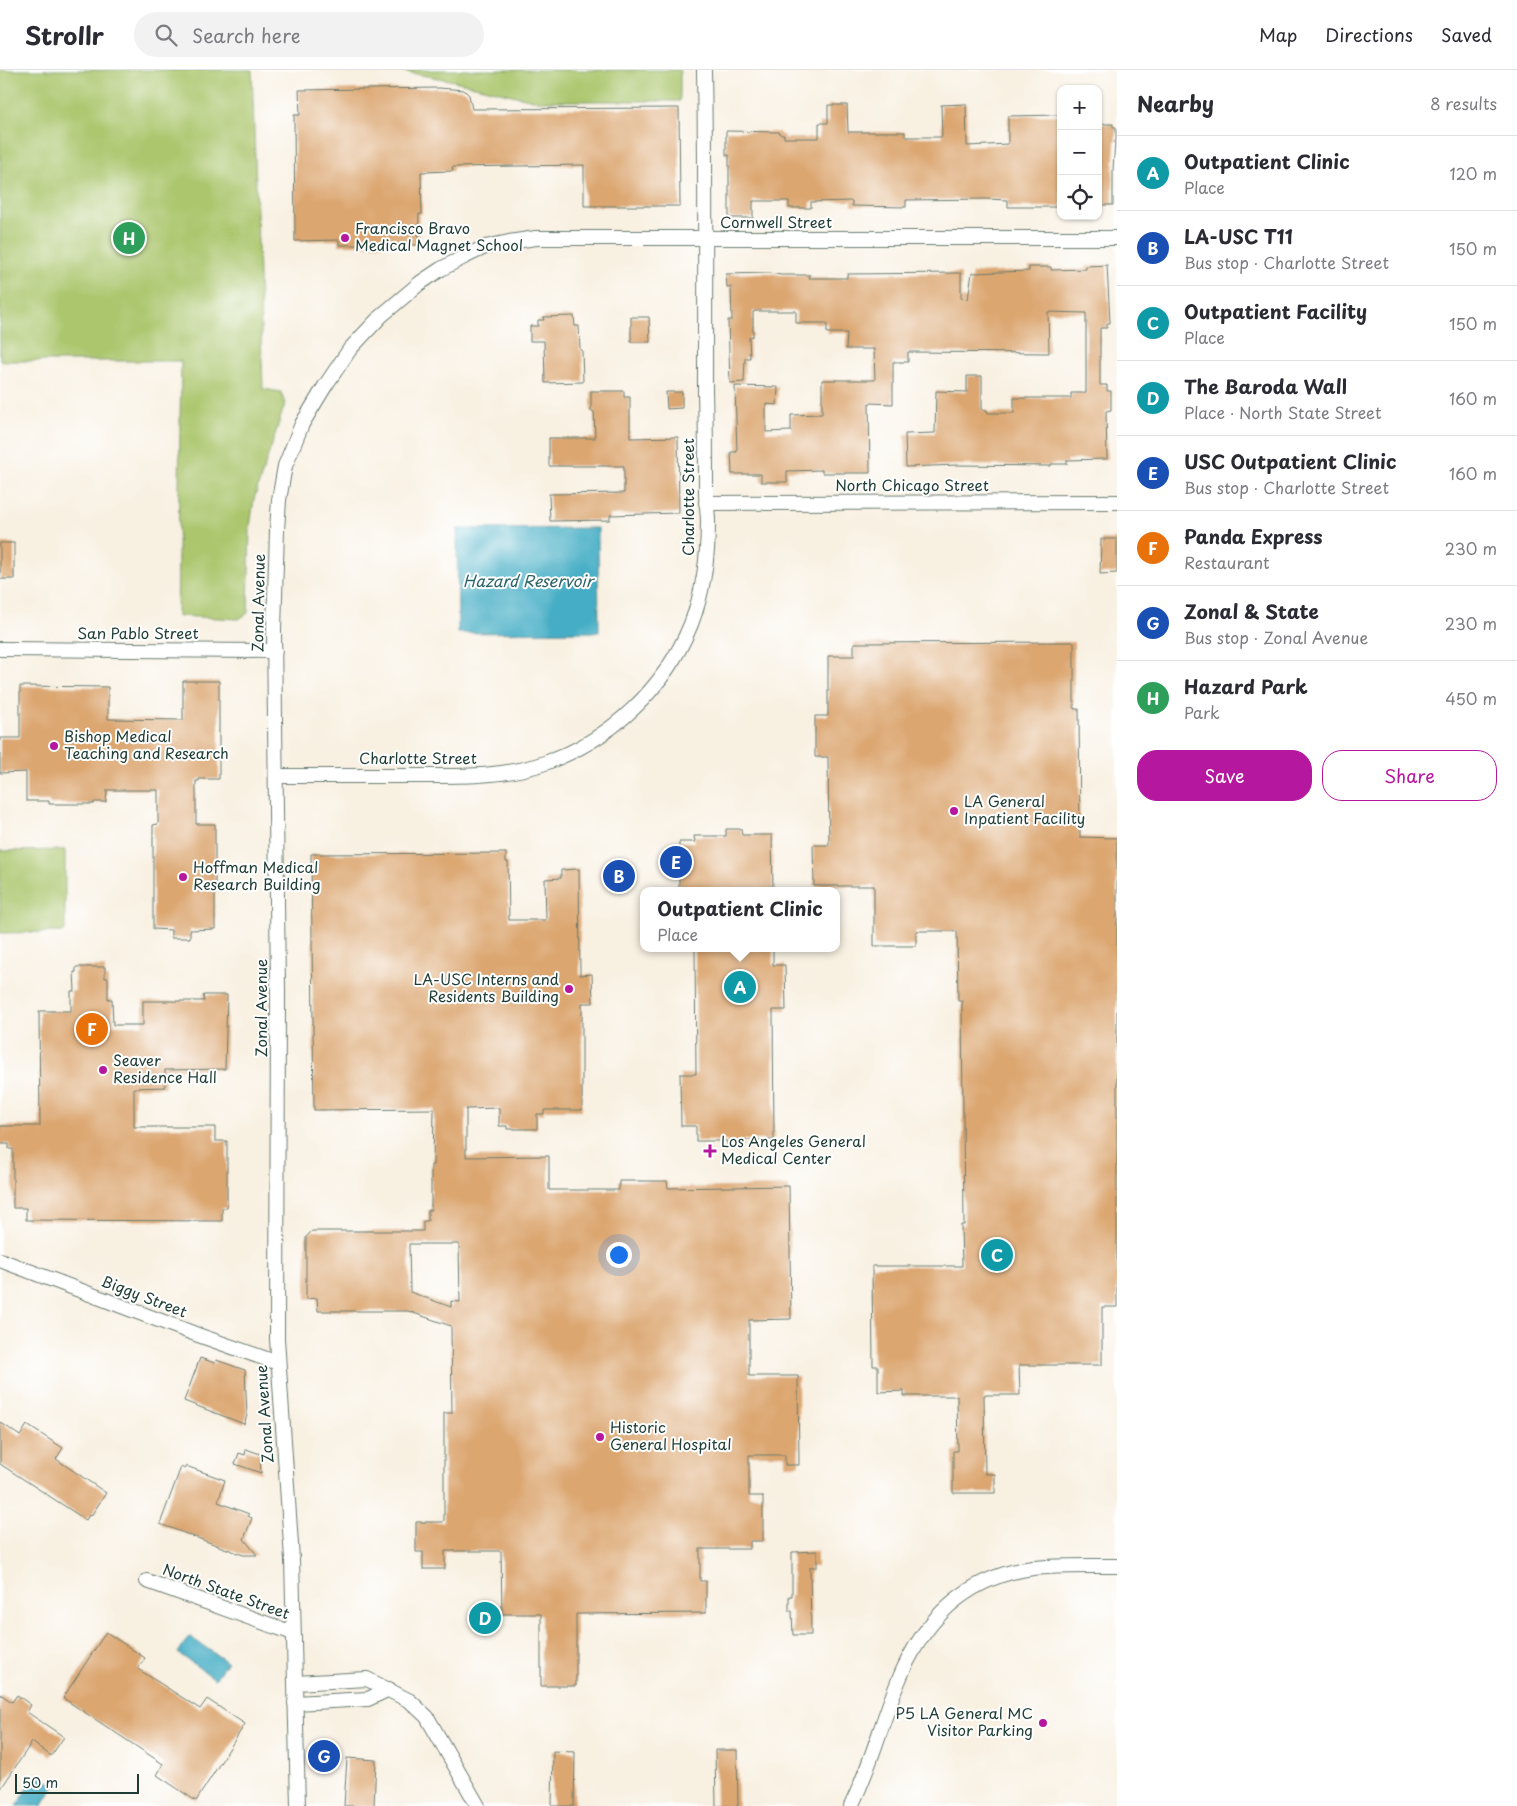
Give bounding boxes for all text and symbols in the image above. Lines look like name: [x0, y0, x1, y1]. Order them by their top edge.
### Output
search box: [134, 12, 484, 57]
text: Strollr: [25, 17, 104, 53]
icon: search: [152, 21, 180, 49]
text: Search here: [192, 21, 301, 49]
text: Map: [1259, 21, 1297, 48]
text: Directions: [1325, 21, 1413, 48]
text: Saved: [1441, 21, 1492, 48]
map controls: [1057, 85, 1102, 220]
button: +: [1057, 85, 1102, 130]
text: Nearby: [1137, 87, 1214, 119]
text: 8 results: [1430, 91, 1497, 115]
button: −: [1057, 130, 1102, 175]
text: Outpatient Clinic: [1184, 147, 1350, 175]
text: A: [1147, 161, 1159, 185]
text: 120 m: [1450, 161, 1497, 185]
button: locate: [1057, 175, 1102, 220]
text: Place: [1184, 175, 1225, 199]
street label: Cornwell Street: [720, 210, 832, 233]
place label: Francisco Bravo Medical Magnet School: [355, 216, 523, 256]
pin: H: [113, 219, 145, 257]
text: LA-USC T11: [1184, 222, 1293, 250]
marker: Francisco Bravo Medical Magnet School: [339, 232, 351, 244]
text: B: [1148, 236, 1158, 260]
text: 150 m: [1449, 236, 1497, 260]
text: Bus stop · Charlotte Street: [1184, 250, 1389, 274]
text: Outpatient Facility: [1184, 297, 1367, 325]
text: C: [1147, 311, 1159, 335]
text: 150 m: [1449, 311, 1497, 335]
text: Place: [1184, 325, 1225, 349]
text: The Baroda Wall: [1184, 372, 1347, 400]
text: D: [1147, 386, 1159, 410]
text: 160 m: [1449, 386, 1497, 410]
text: Place · North State Street: [1184, 400, 1382, 424]
street label: Charlotte Street: [676, 438, 699, 556]
text: USC Outpatient Clinic: [1184, 447, 1396, 475]
text: E: [1148, 461, 1158, 485]
text: 160 m: [1449, 461, 1497, 485]
street label: North Chicago Street: [835, 473, 989, 496]
text: Bus stop · Charlotte Street: [1184, 475, 1389, 499]
text: Panda Express: [1184, 522, 1323, 550]
text: F: [1148, 536, 1158, 560]
text: 230 m: [1445, 536, 1497, 560]
text: Restaurant: [1184, 550, 1270, 574]
street label: Zonal Avenue: [245, 554, 270, 652]
water label: Hazard Reservoir: [463, 568, 596, 592]
text: Zonal & State: [1184, 597, 1319, 625]
text: G: [1146, 611, 1160, 635]
text: 230 m: [1445, 611, 1497, 635]
street label: San Pablo Street: [77, 621, 199, 644]
text: Bus stop · Zonal Avenue: [1184, 625, 1368, 649]
text: Hazard Park: [1184, 672, 1308, 700]
text: H: [1147, 686, 1159, 710]
text: 450 m: [1445, 686, 1497, 710]
text: Park: [1184, 700, 1220, 724]
place label: Bishop Medical Teaching and Research: [64, 724, 229, 764]
marker: Bishop Medical Teaching and Research: [48, 740, 60, 752]
street label: Charlotte Street: [359, 746, 477, 769]
button: Save: [1137, 750, 1312, 801]
button: Share: [1322, 750, 1497, 801]
place label: LA General Inpatient Facility: [964, 789, 1085, 829]
marker: LA General Inpatient Facility: [948, 805, 960, 817]
pin: E: [660, 843, 692, 881]
place label: Hoffman Medical Research Building: [193, 855, 321, 895]
pin: B: [603, 857, 635, 895]
marker: Hoffman Medical Research Building: [177, 871, 189, 883]
popup: [640, 887, 840, 952]
text: Outpatient Clinic: [657, 894, 823, 922]
text: Place: [657, 922, 698, 946]
street label: Zonal Avenue: [249, 959, 272, 1057]
place label: LA-USC Interns and Residents Building: [413, 967, 559, 1007]
pin: A: [724, 968, 756, 1006]
marker: LA-USC Interns and Residents Building: [563, 983, 575, 995]
pin: F: [76, 1010, 108, 1048]
place label: Seaver Residence Hall: [113, 1048, 217, 1088]
marker: Seaver Residence Hall: [97, 1064, 109, 1076]
place label: Los Angeles General Medical Center: [721, 1129, 866, 1169]
marker: Los Angeles General Medical Center: [703, 1144, 717, 1158]
pin: C: [981, 1236, 1013, 1274]
your location: [606, 1242, 632, 1268]
street label: Biggy Street: [98, 1269, 191, 1322]
street label: Zonal Avenue: [249, 1364, 278, 1464]
place label: Historic General Hospital: [610, 1415, 732, 1455]
marker: Historic General Hospital: [594, 1431, 606, 1443]
street label: North State Street: [160, 1557, 293, 1624]
pin: D: [469, 1599, 501, 1637]
place label: P5 LA General MC Visitor Parking: [895, 1701, 1033, 1741]
marker: P5 LA General MC Visitor Parking: [1037, 1717, 1049, 1729]
pin: G: [308, 1737, 340, 1775]
scale bar: [15, 1771, 139, 1794]
text: 50 m: [22, 1772, 58, 1793]

